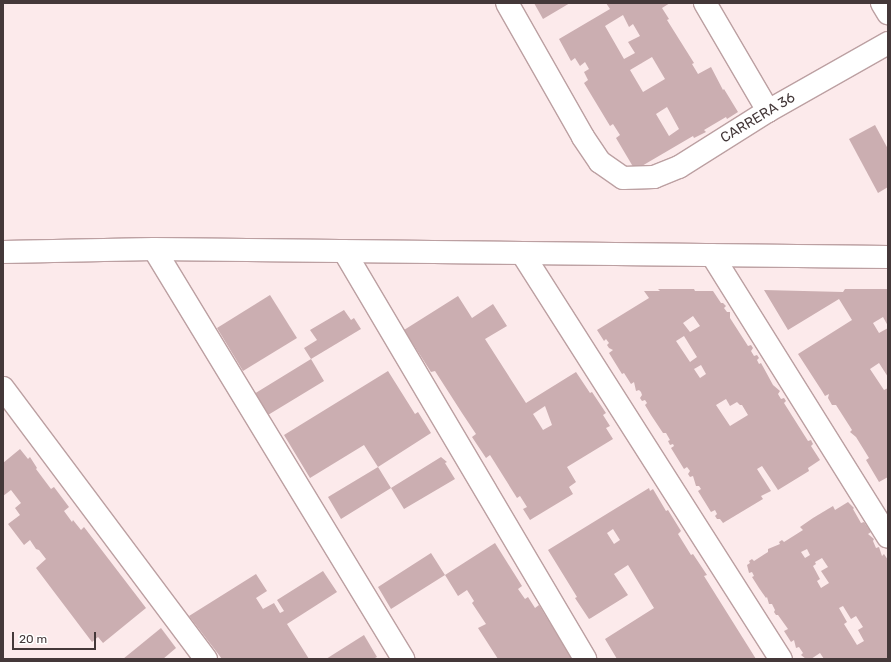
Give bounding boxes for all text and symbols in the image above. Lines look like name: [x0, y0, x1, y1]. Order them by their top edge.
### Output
street label: CARRERA 36: [718, 89, 798, 147]
scale bar: [14, 624, 98, 650]
text: 20 m: [19, 632, 47, 646]

